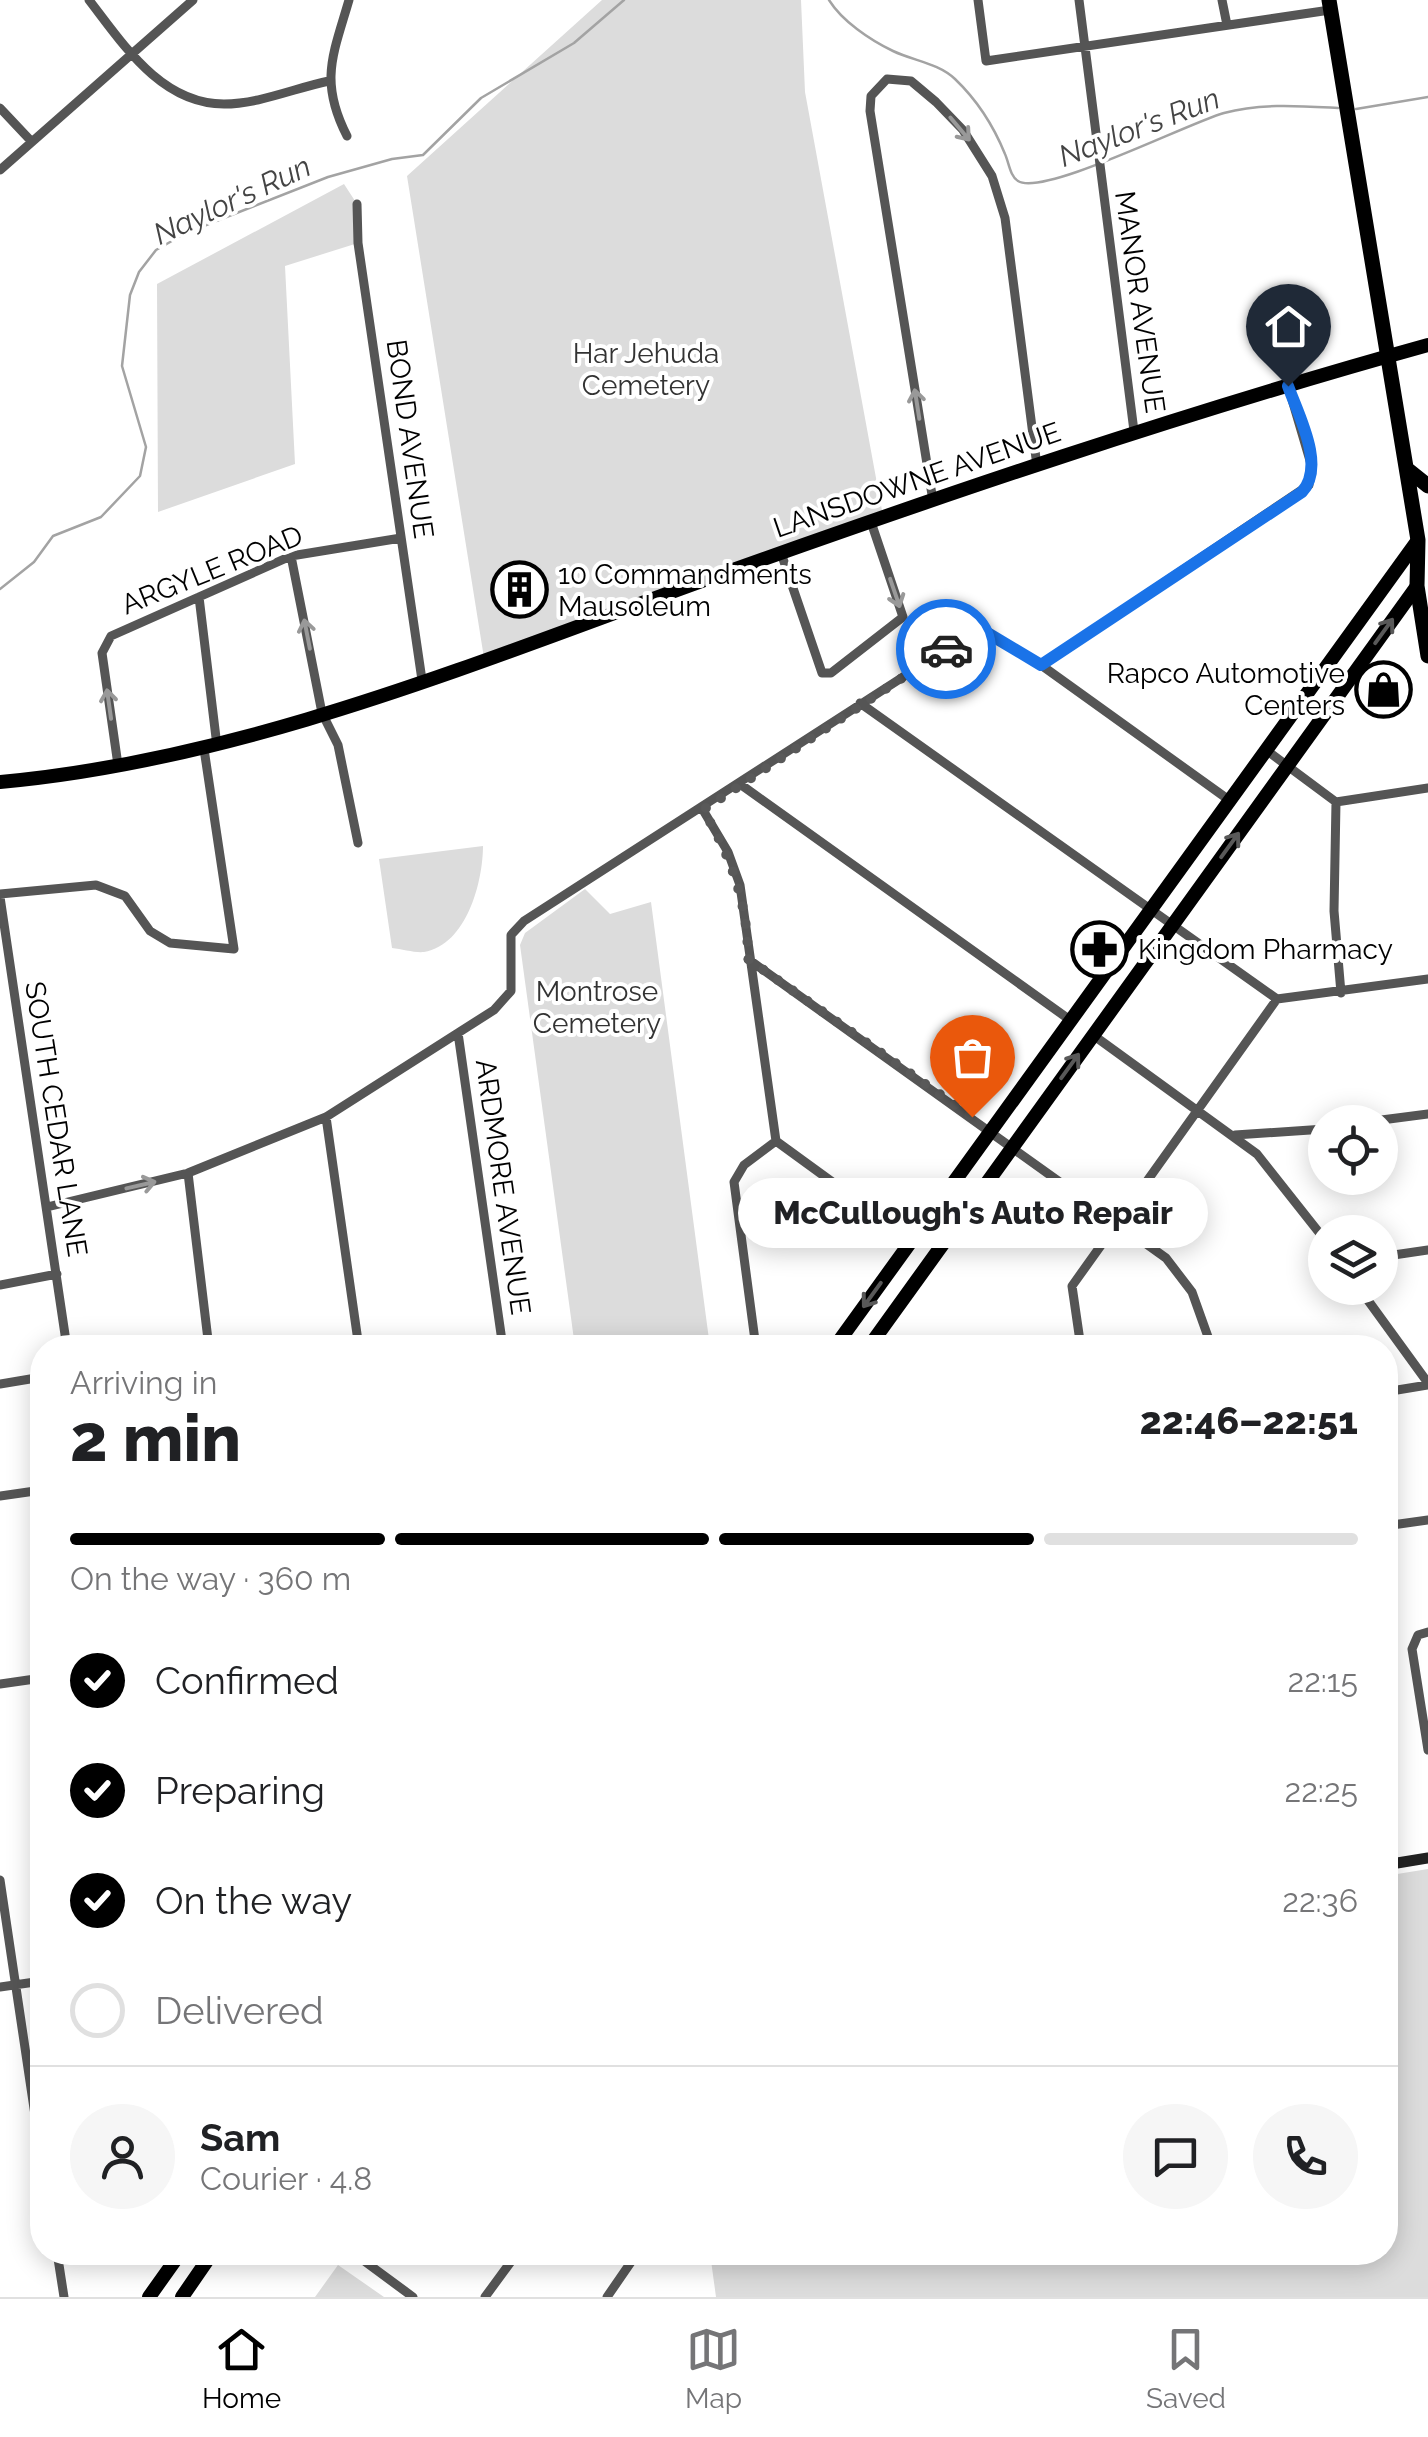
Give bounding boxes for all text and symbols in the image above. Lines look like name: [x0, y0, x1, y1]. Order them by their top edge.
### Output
water label: Naylor's Run: [1054, 80, 1224, 174]
one-way arrow: [948, 116, 971, 141]
water label: Naylor's Run: [148, 148, 316, 252]
street label: MANOR AVENUE: [1108, 189, 1172, 415]
pin: [1246, 284, 1331, 387]
icon: home: [1261, 299, 1316, 354]
street label: BOND AVENUE: [380, 337, 440, 541]
park label: Har Jehuda Cemetery: [573, 337, 719, 402]
one-way arrow: [908, 389, 926, 421]
street label: LANSDOWNE AVENUE: [769, 415, 1065, 545]
street label: ARGYLE ROAD: [117, 519, 307, 621]
place label: 10 Commandments Mausoleum: [558, 558, 812, 623]
building icon: 10 Commandments Mausoleum: [489, 560, 549, 620]
one-way arrow: [887, 576, 905, 607]
courier: [896, 599, 996, 699]
one-way arrow: [1374, 617, 1395, 645]
one-way arrow: [296, 619, 315, 651]
icon: car: [919, 622, 974, 677]
place label: Rapco Automotive Centers: [1107, 657, 1345, 722]
shop icon: Rapco Automotive Centers: [1354, 659, 1414, 719]
one-way arrow: [100, 688, 118, 721]
one-way arrow: [1219, 832, 1240, 860]
pharmacy icon: Kingdom Pharmacy: [1069, 919, 1129, 979]
place label: Kingdom Pharmacy: [1138, 933, 1393, 966]
park label: Montrose Cemetery: [533, 975, 661, 1040]
street label: SOUTH CEDAR LANE: [18, 979, 94, 1259]
pin: [930, 1015, 1015, 1118]
icon: bag: [945, 1030, 1000, 1085]
one-way arrow: [1059, 1053, 1080, 1080]
street label: ARDMORE AVENUE: [469, 1057, 537, 1317]
map controls: [1308, 1105, 1398, 1305]
button: locate: [1308, 1105, 1398, 1195]
one-way arrow: [124, 1175, 156, 1193]
callout: McCullough's Auto Repair: [737, 1177, 1207, 1247]
text: McCullough's Auto Repair: [773, 1194, 1173, 1231]
button: layers: [1308, 1215, 1398, 1305]
one-way arrow: [862, 1281, 883, 1308]
text: Arriving in: [70, 1364, 217, 1401]
text: 22:46–22:51: [1140, 1398, 1358, 1443]
text: 2 min: [70, 1400, 241, 1476]
text: On the way · 360 m: [70, 1560, 351, 1597]
icon: check: [70, 1653, 125, 1708]
text: Confirmed: [155, 1658, 339, 1703]
text: 22:15: [1288, 1662, 1358, 1699]
icon: check: [70, 1763, 125, 1818]
text: Preparing: [155, 1768, 325, 1813]
text: 22:25: [1285, 1772, 1358, 1809]
icon: check: [70, 1873, 125, 1928]
text: On the way: [155, 1878, 352, 1923]
text: 22:36: [1282, 1882, 1358, 1919]
text: Delivered: [155, 1988, 324, 2033]
button: person: [70, 2104, 175, 2209]
button: chat: [1123, 2104, 1228, 2209]
button: phone: [1253, 2104, 1358, 2209]
text: Sam: [200, 2115, 280, 2160]
text: Courier · 4.8: [200, 2160, 372, 2197]
tab: Home: [202, 2322, 281, 2415]
tab: Map: [685, 2322, 742, 2415]
tab: Saved: [1146, 2322, 1226, 2415]

